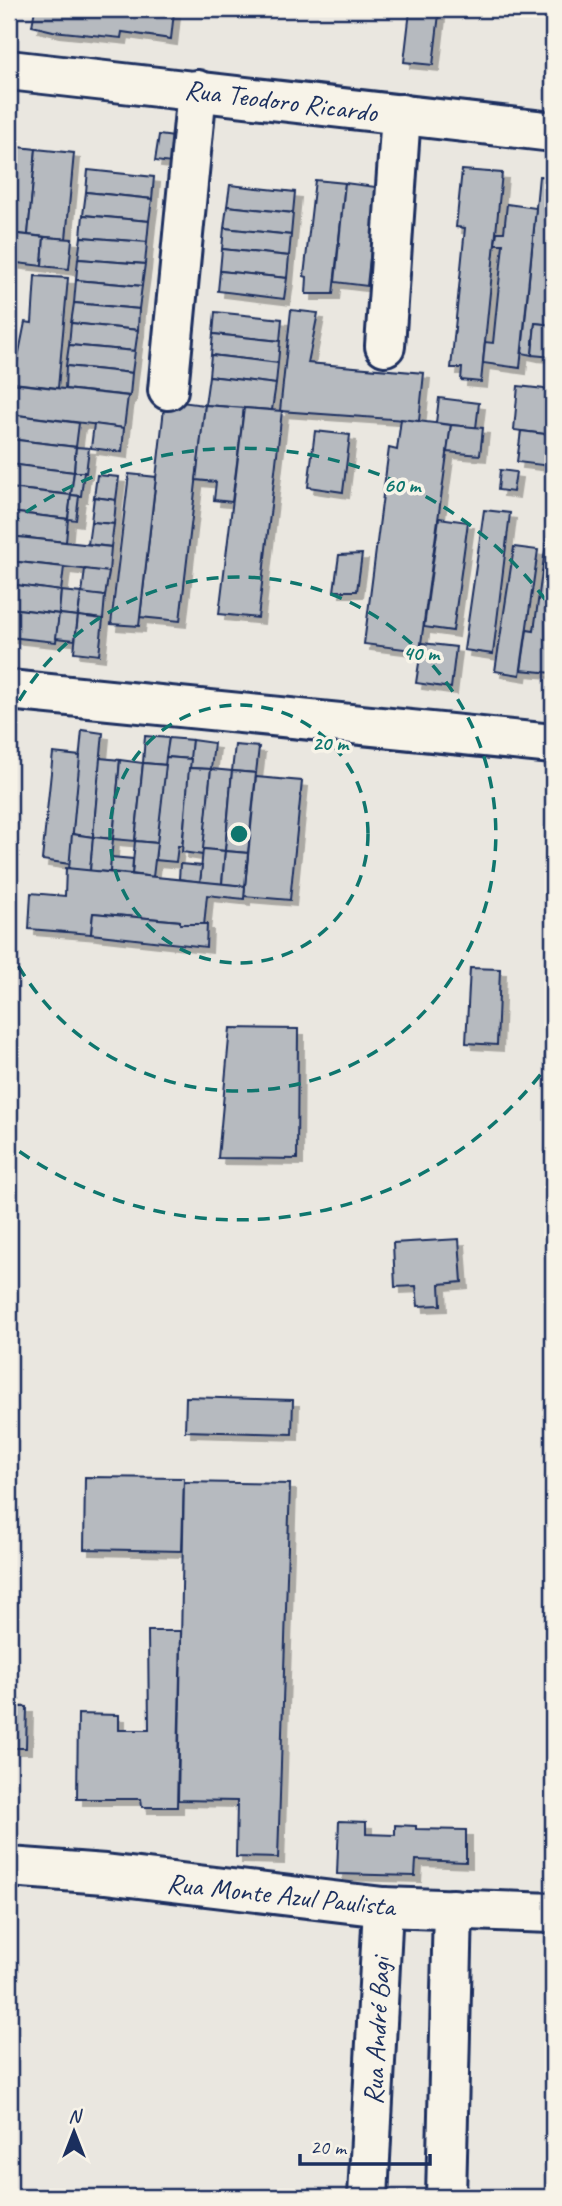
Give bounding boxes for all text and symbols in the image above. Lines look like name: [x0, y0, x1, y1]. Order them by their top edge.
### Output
street label: Rua Teodoro Ricardo: [183, 71, 381, 130]
text: 60 m: [384, 472, 422, 498]
text: 40 m: [403, 640, 441, 666]
text: 20 m: [312, 730, 350, 756]
centre of rings: [227, 822, 251, 846]
street label: Rua Monte Azul Paulista: [165, 1865, 399, 1924]
street label: Rua André Bagi: [355, 1953, 398, 2106]
north arrow: [38, 2098, 108, 2168]
text: N: [68, 2104, 83, 2128]
scale bar: [300, 2122, 429, 2166]
text: 20 m: [310, 2134, 348, 2160]

